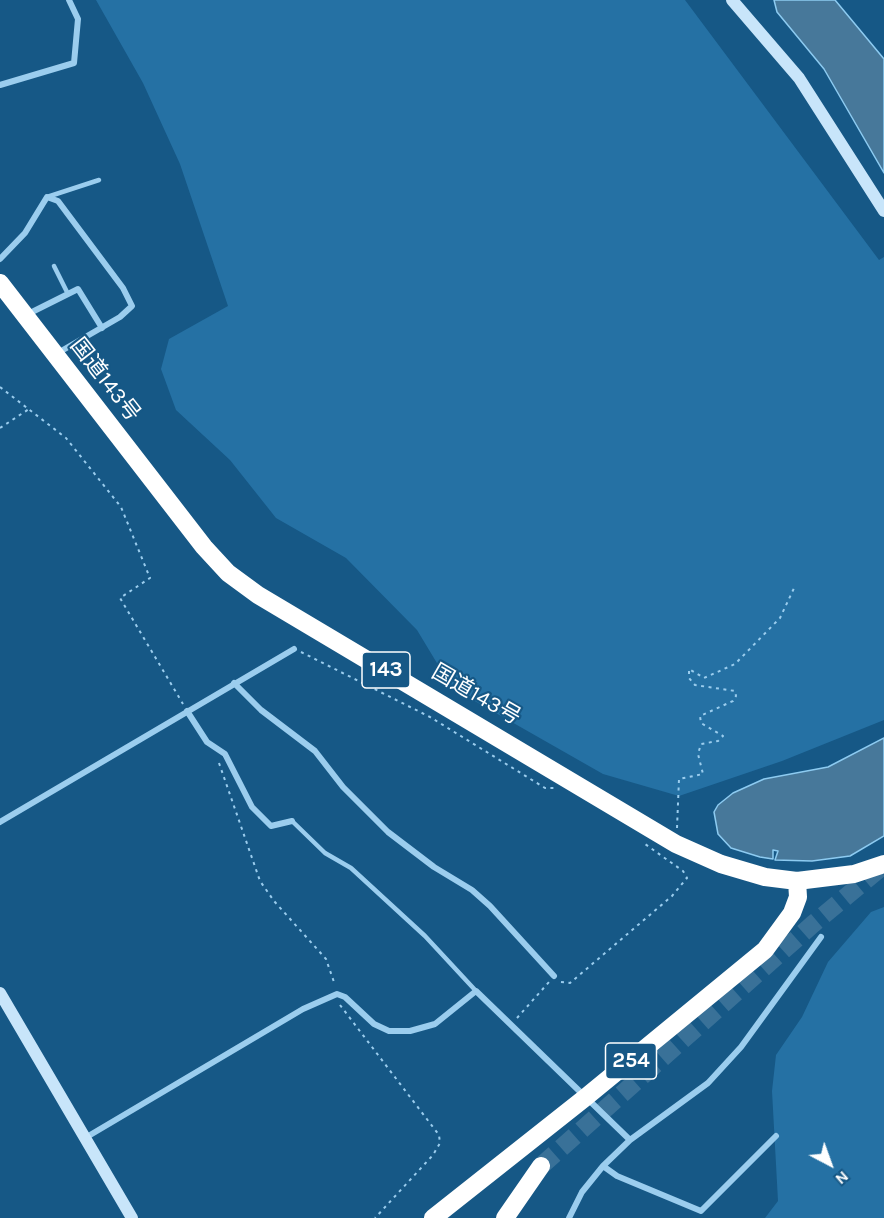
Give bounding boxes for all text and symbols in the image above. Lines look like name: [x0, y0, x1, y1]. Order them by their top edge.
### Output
street label: 国道143号: [64, 333, 146, 427]
road number: 143: [362, 652, 410, 688]
street label: 国道143号: [427, 659, 525, 731]
road number: 254: [606, 1043, 656, 1079]
north arrow: [800, 1134, 860, 1194]
text: N: [832, 1167, 853, 1189]

